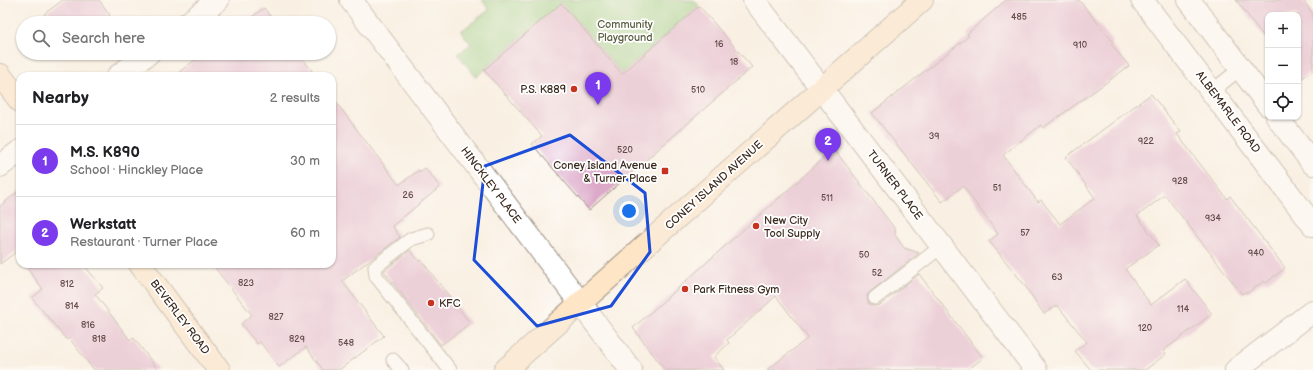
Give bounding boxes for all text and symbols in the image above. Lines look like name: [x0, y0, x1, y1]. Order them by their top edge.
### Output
house number: 485: [1011, 12, 1027, 23]
map controls: [1265, 12, 1301, 120]
button: +: [1265, 12, 1301, 48]
search box: [16, 16, 336, 60]
park label: Community Playground: [597, 18, 653, 44]
icon: search: [30, 27, 52, 49]
text: Search here: [62, 29, 145, 48]
house number: 16: [715, 39, 724, 50]
house number: 910: [1073, 40, 1087, 51]
button: −: [1265, 48, 1301, 84]
house number: 18: [730, 57, 738, 68]
street label: ALBEMARLE ROAD: [1193, 69, 1263, 155]
pin: 1: [585, 72, 611, 105]
place label: P.S. K889: [520, 83, 566, 96]
marker: P.S. K889: [569, 84, 579, 94]
button: locate: [1265, 84, 1301, 120]
house number: 510: [691, 85, 705, 96]
text: Nearby: [32, 88, 89, 108]
text: 2 results: [270, 90, 320, 106]
pin: 2: [815, 128, 841, 161]
house number: 39: [929, 131, 939, 142]
house number: 922: [1138, 136, 1155, 147]
street label: CONEY ISLAND AVENUE: [662, 138, 766, 232]
text: M.S. K890: [70, 143, 140, 162]
street label: HINCKLEY PLACE: [458, 144, 524, 226]
house number: 520: [617, 145, 633, 156]
street label: TURNER PLACE: [865, 148, 925, 222]
text: 1: [42, 153, 48, 169]
text: 30 m: [290, 153, 320, 169]
place label: Coney Island Avenue & Turner Place: [553, 159, 657, 185]
text: School · Hinckley Place: [70, 162, 203, 178]
marker: Coney Island Avenue & Turner Place: [660, 166, 670, 176]
house number: 928: [1172, 176, 1188, 187]
house number: 51: [993, 183, 1001, 194]
house number: 26: [403, 190, 414, 201]
house number: 511: [821, 193, 833, 204]
your location: [619, 201, 639, 221]
house number: 934: [1205, 213, 1222, 224]
place label: New City Tool Supply: [764, 214, 820, 240]
text: Werkstatt: [70, 215, 136, 234]
marker: New City Tool Supply: [751, 221, 761, 231]
text: 2: [41, 225, 49, 241]
text: 60 m: [290, 225, 320, 241]
house number: 57: [1020, 228, 1030, 239]
text: Restaurant · Turner Place: [70, 234, 218, 250]
house number: 940: [1248, 248, 1264, 259]
house number: 50: [859, 250, 869, 261]
house number: 52: [872, 268, 883, 279]
house number: 63: [1051, 272, 1063, 283]
street label: BEVERLEY ROAD: [148, 277, 212, 357]
house number: 823: [238, 278, 254, 289]
house number: 812: [60, 279, 75, 290]
place label: Park Fitness Gym: [693, 283, 779, 296]
marker: Park Fitness Gym: [680, 284, 690, 294]
place label: KFC: [439, 297, 461, 310]
marker: KFC: [426, 298, 436, 308]
house number: 814: [65, 301, 80, 312]
house number: 114: [1177, 304, 1190, 315]
house number: 827: [269, 312, 284, 323]
house number: 816: [81, 320, 96, 331]
house number: 120: [1138, 323, 1152, 334]
house number: 818: [92, 334, 106, 345]
house number: 829: [289, 334, 305, 345]
house number: 548: [338, 338, 354, 349]

